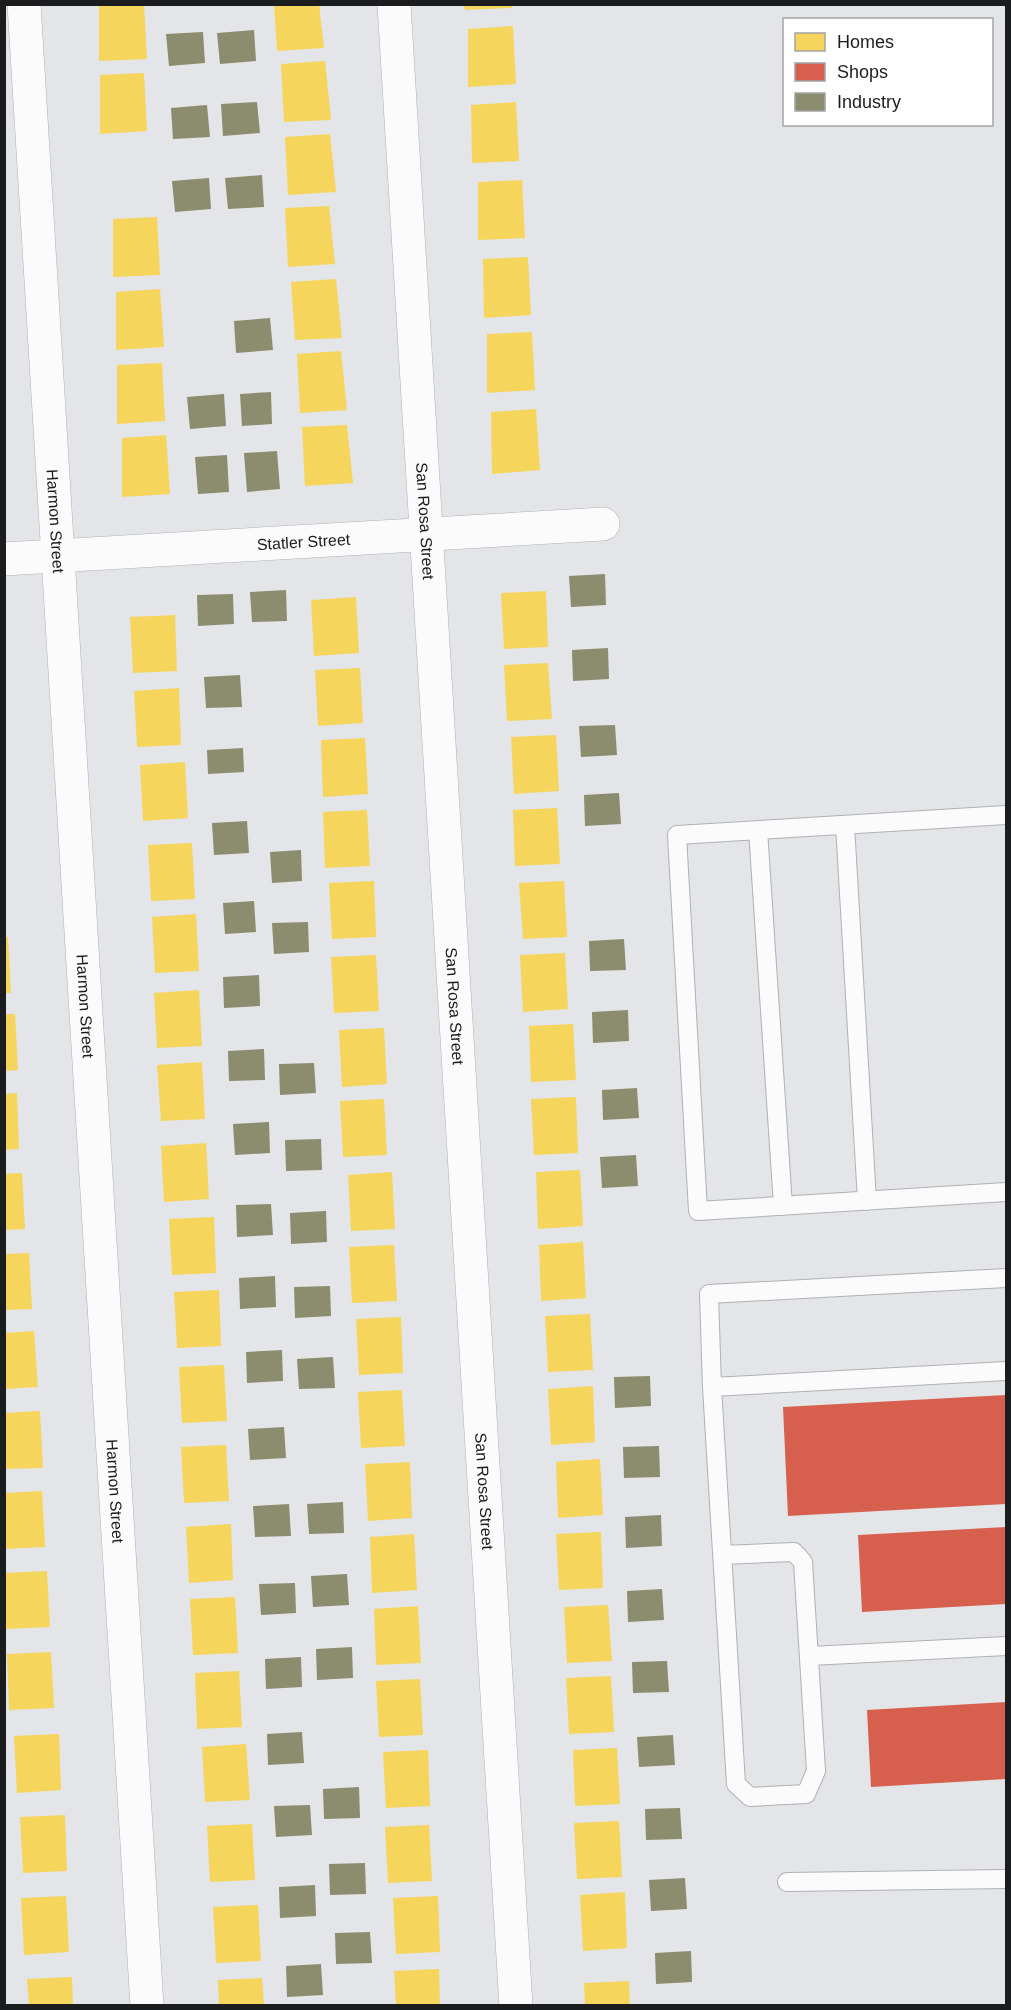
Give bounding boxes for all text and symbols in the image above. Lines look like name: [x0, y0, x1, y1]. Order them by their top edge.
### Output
legend: [783, 18, 993, 126]
text: Homes: [837, 32, 894, 52]
text: Shops: [837, 62, 888, 82]
text: Industry: [837, 92, 901, 112]
street label: San Rosa Street: [413, 462, 438, 581]
street label: Harmon Street: [44, 469, 67, 574]
street label: Statler Street: [256, 530, 351, 553]
street label: San Rosa Street: [443, 947, 467, 1066]
street label: Harmon Street: [74, 954, 97, 1059]
street label: San Rosa Street: [473, 1432, 497, 1551]
street label: Harmon Street: [104, 1439, 127, 1544]

